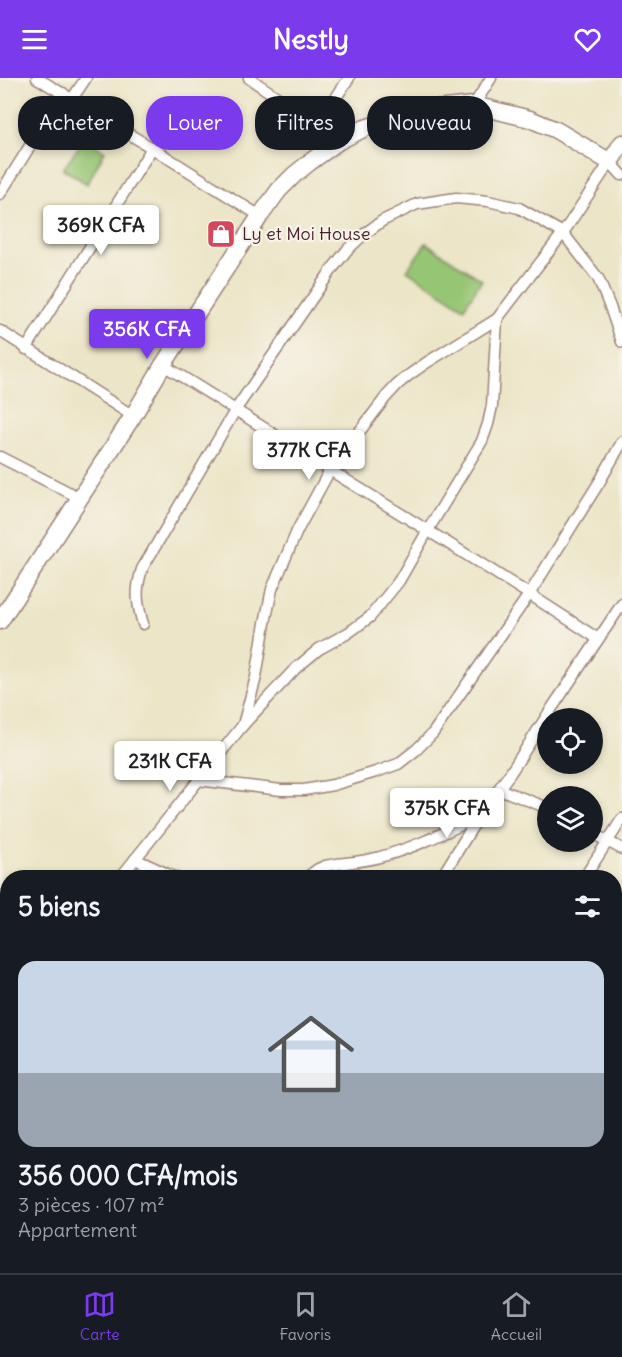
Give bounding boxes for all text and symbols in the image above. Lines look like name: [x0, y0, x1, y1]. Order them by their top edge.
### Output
text: Nestly: [273, 22, 349, 56]
icon: menu: [18, 23, 51, 56]
icon: heart: [571, 23, 604, 56]
chip: Acheter: [18, 96, 134, 150]
chip: Louer: [146, 96, 243, 150]
chip: Filtres: [255, 96, 355, 150]
chip: Nouveau: [367, 96, 493, 150]
pin: 369K CFA: [39, 205, 163, 256]
text: 369K CFA: [57, 212, 145, 237]
shop icon: Ly et Moi House: [205, 218, 237, 250]
place label: Ly et Moi House: [242, 222, 370, 245]
pin: 356K CFA: [85, 309, 209, 360]
text: 356K CFA: [103, 316, 191, 341]
pin: 377K CFA: [247, 430, 371, 481]
text: 377K CFA: [267, 437, 351, 462]
map controls: [537, 708, 603, 852]
button: locate: [537, 708, 603, 774]
pin: 231K CFA: [108, 741, 232, 792]
text: 231K CFA: [128, 748, 212, 773]
button: layers: [537, 786, 603, 852]
pin: 375K CFA: [385, 788, 509, 839]
text: 375K CFA: [404, 795, 490, 820]
text: 5 biens: [18, 890, 100, 923]
icon: filters: [571, 890, 604, 923]
icon: home: [257, 1000, 365, 1108]
text: 356 000 CFA/mois: [18, 1159, 238, 1192]
text: 3 pièces · 107 m²: [18, 1192, 165, 1217]
text: Appartement: [18, 1217, 137, 1242]
tab: Carte: [80, 1288, 120, 1344]
tab: Favoris: [279, 1288, 331, 1344]
tab: Accueil: [491, 1288, 542, 1344]

